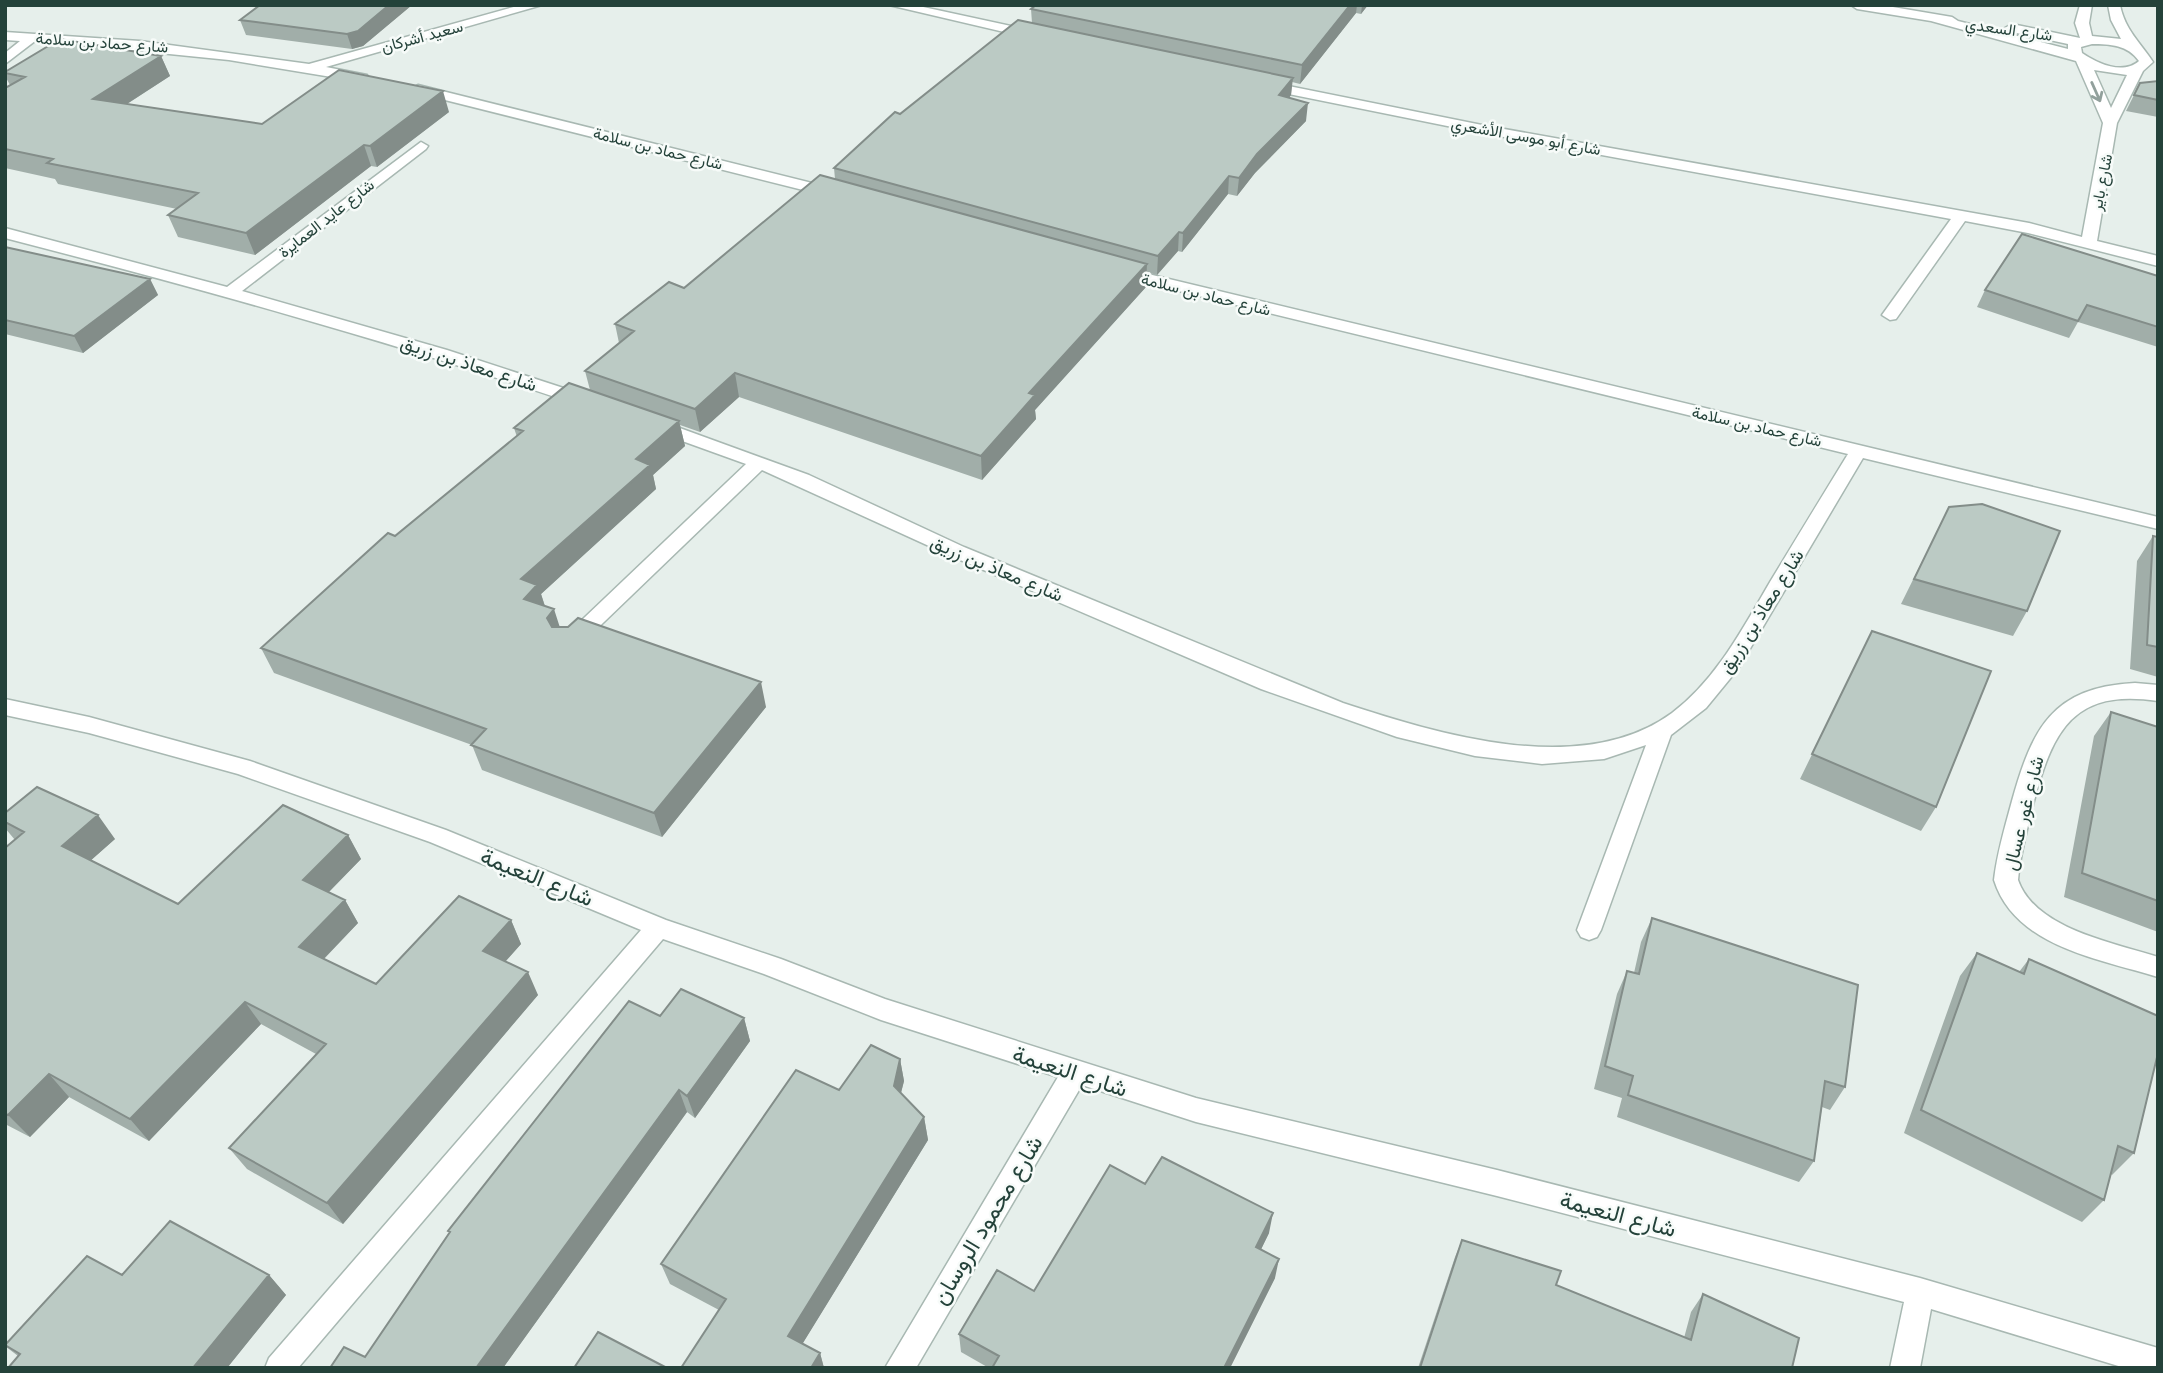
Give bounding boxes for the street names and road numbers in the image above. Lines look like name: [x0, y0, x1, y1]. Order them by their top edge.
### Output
street label: شارع السعدي: [1964, 13, 2054, 49]
street label: سعيد أشركان: [379, 16, 465, 57]
street label: شارع حماد بن سلامة: [35, 27, 169, 59]
street label: شارع أبو موسى الأشعري: [1449, 113, 1603, 163]
street label: شارع حماد بن سلامة: [591, 122, 725, 176]
street label: شارع باير: [2086, 152, 2118, 213]
street label: شارع عايد العمايرة: [274, 174, 379, 263]
street label: شارع حماد بن سلامة: [1139, 268, 1273, 322]
street label: شارع معاذ بن زريق: [398, 331, 540, 397]
street label: شارع حماد بن سلامة: [1690, 401, 1824, 453]
street label: شارع معاذ بن زريق: [927, 530, 1067, 608]
street label: شارع معاذ بن زريق: [1714, 545, 1810, 678]
street label: شارع غور عسال: [1998, 754, 2050, 873]
street label: شارع النعيمة: [476, 842, 597, 914]
street label: شارع النعيمة: [1008, 1039, 1131, 1105]
street label: شارع محمود الروسان: [926, 1130, 1050, 1311]
street label: شارع النعيمة: [1556, 1185, 1679, 1245]

